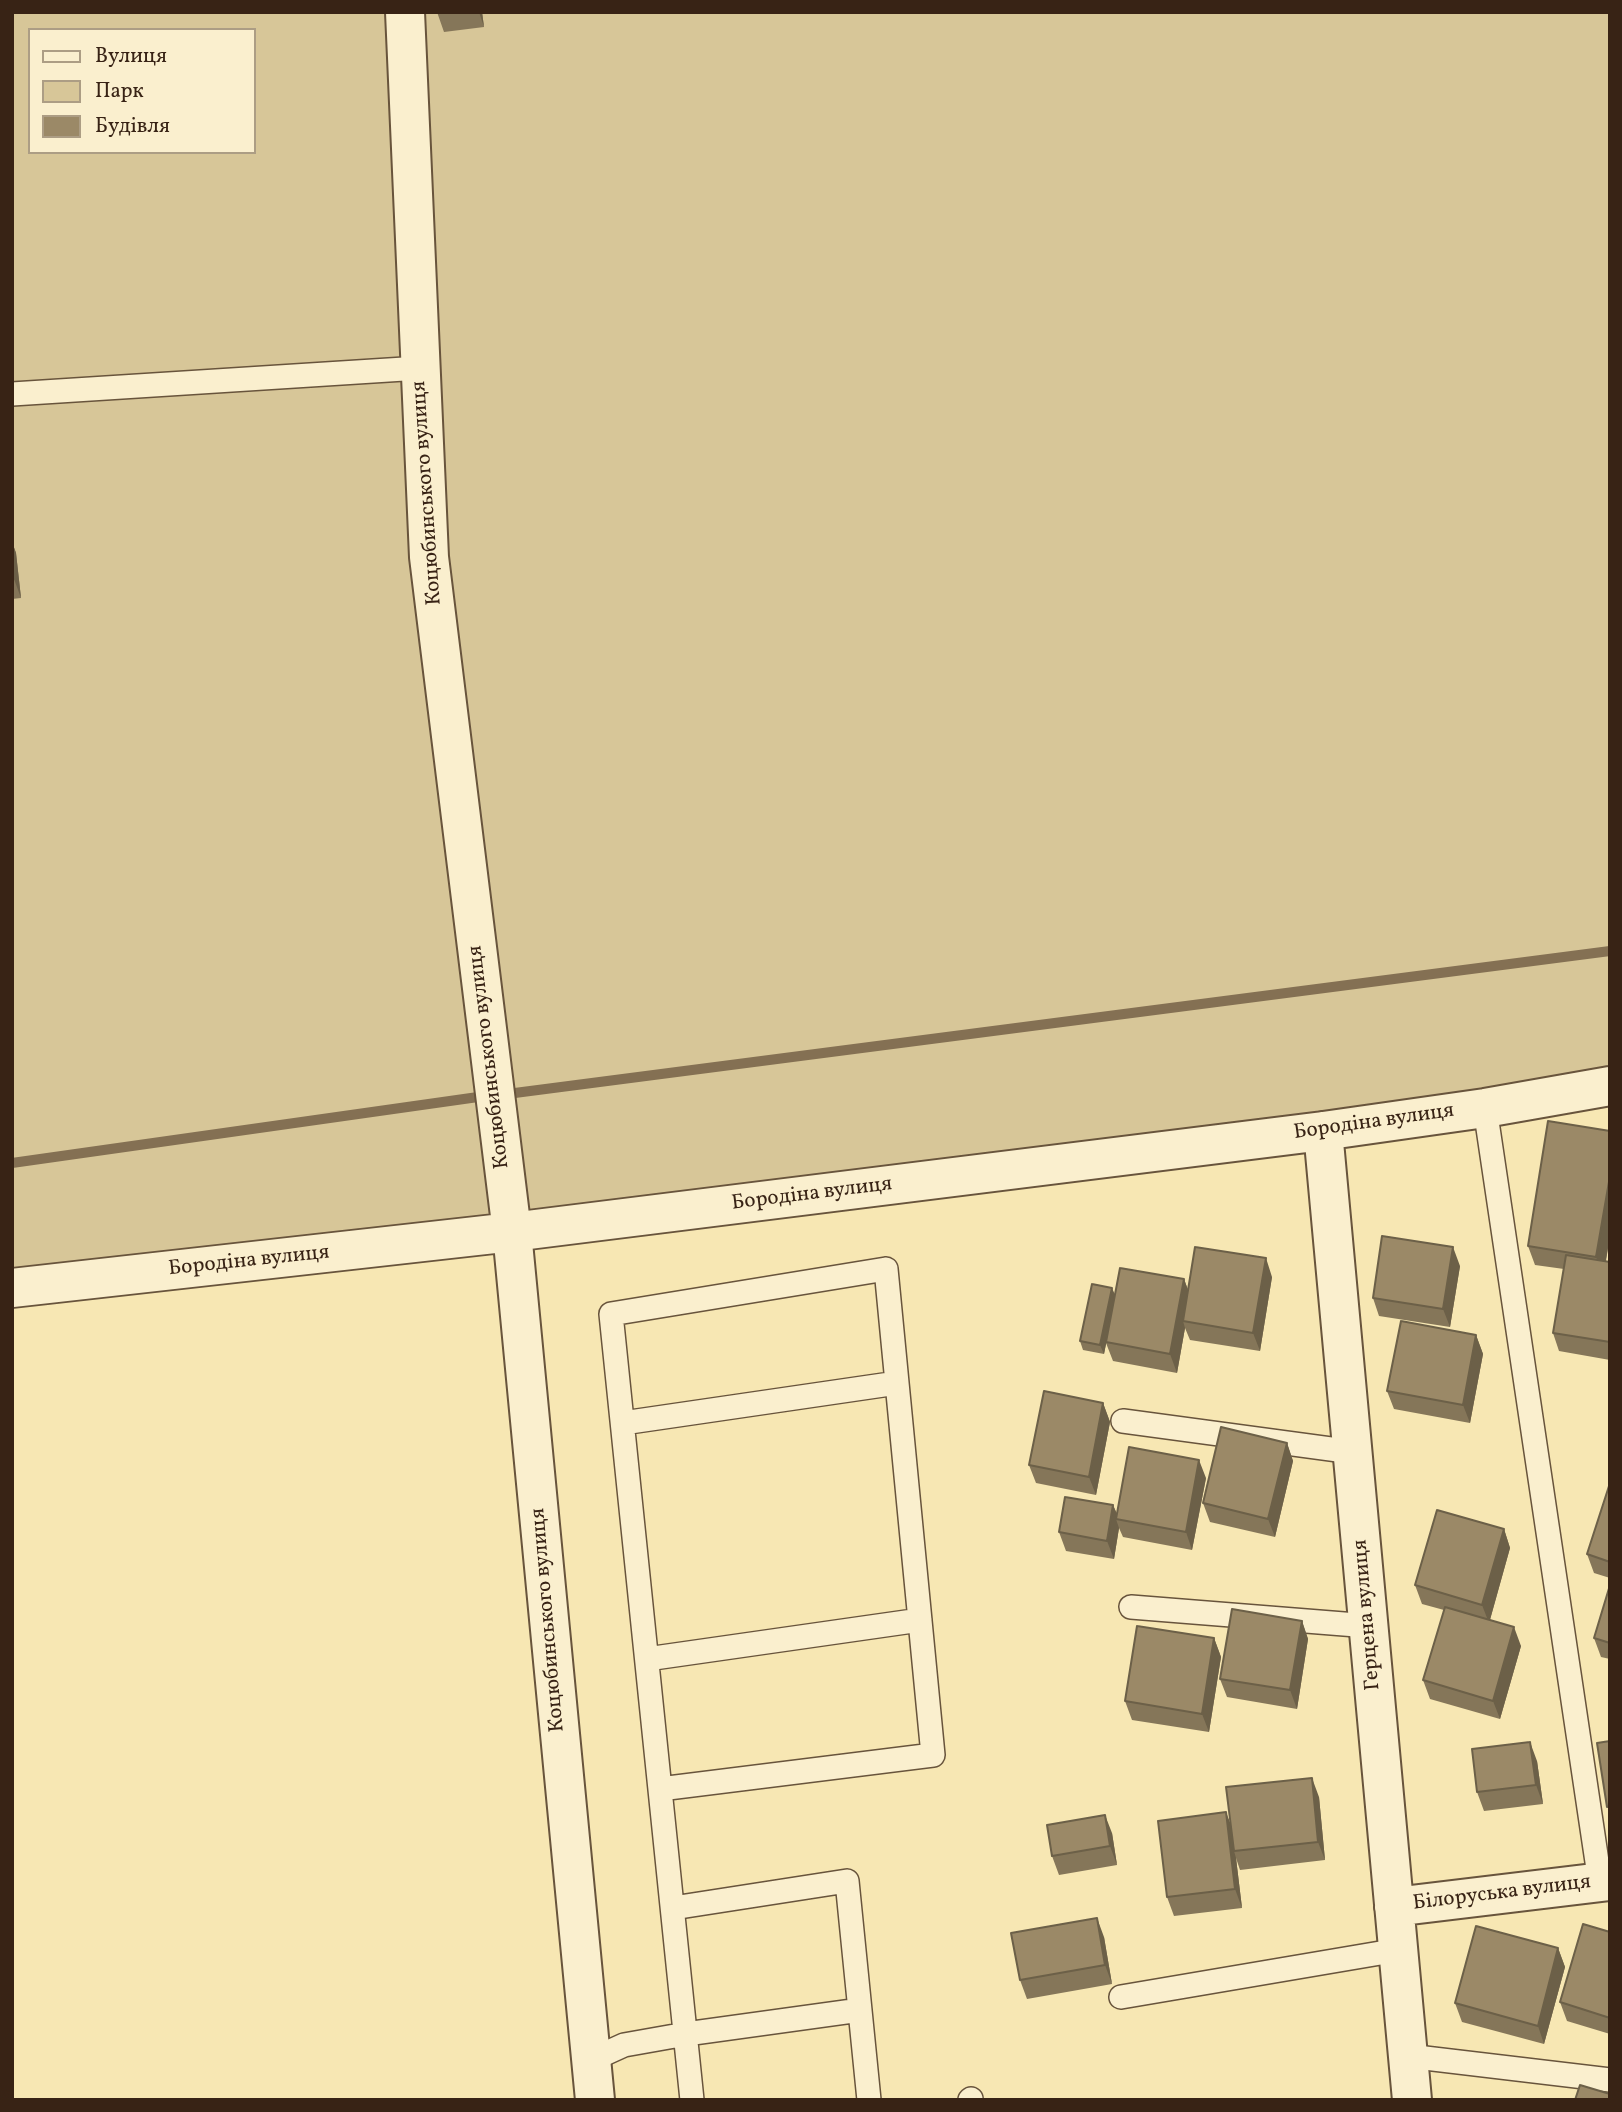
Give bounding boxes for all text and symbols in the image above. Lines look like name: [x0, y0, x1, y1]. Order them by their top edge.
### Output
legend: [28, 28, 256, 154]
text: Вулиця: [95, 42, 167, 71]
text: Парк: [95, 77, 144, 106]
text: Будівля: [95, 112, 170, 141]
street label: Коцюбинського вулиця: [408, 380, 448, 606]
street label: Коцюбинського вулиця: [464, 944, 516, 1170]
street label: Бородіна вулиця: [1292, 1099, 1456, 1147]
street label: Бородіна вулиця: [730, 1173, 894, 1217]
street label: Бородіна вулиця: [167, 1241, 331, 1283]
street label: Коцюбинського вулиця: [527, 1507, 571, 1733]
street label: Герцена вулиця: [1349, 1538, 1387, 1692]
street label: Білоруська вулиця: [1412, 1871, 1592, 1917]

